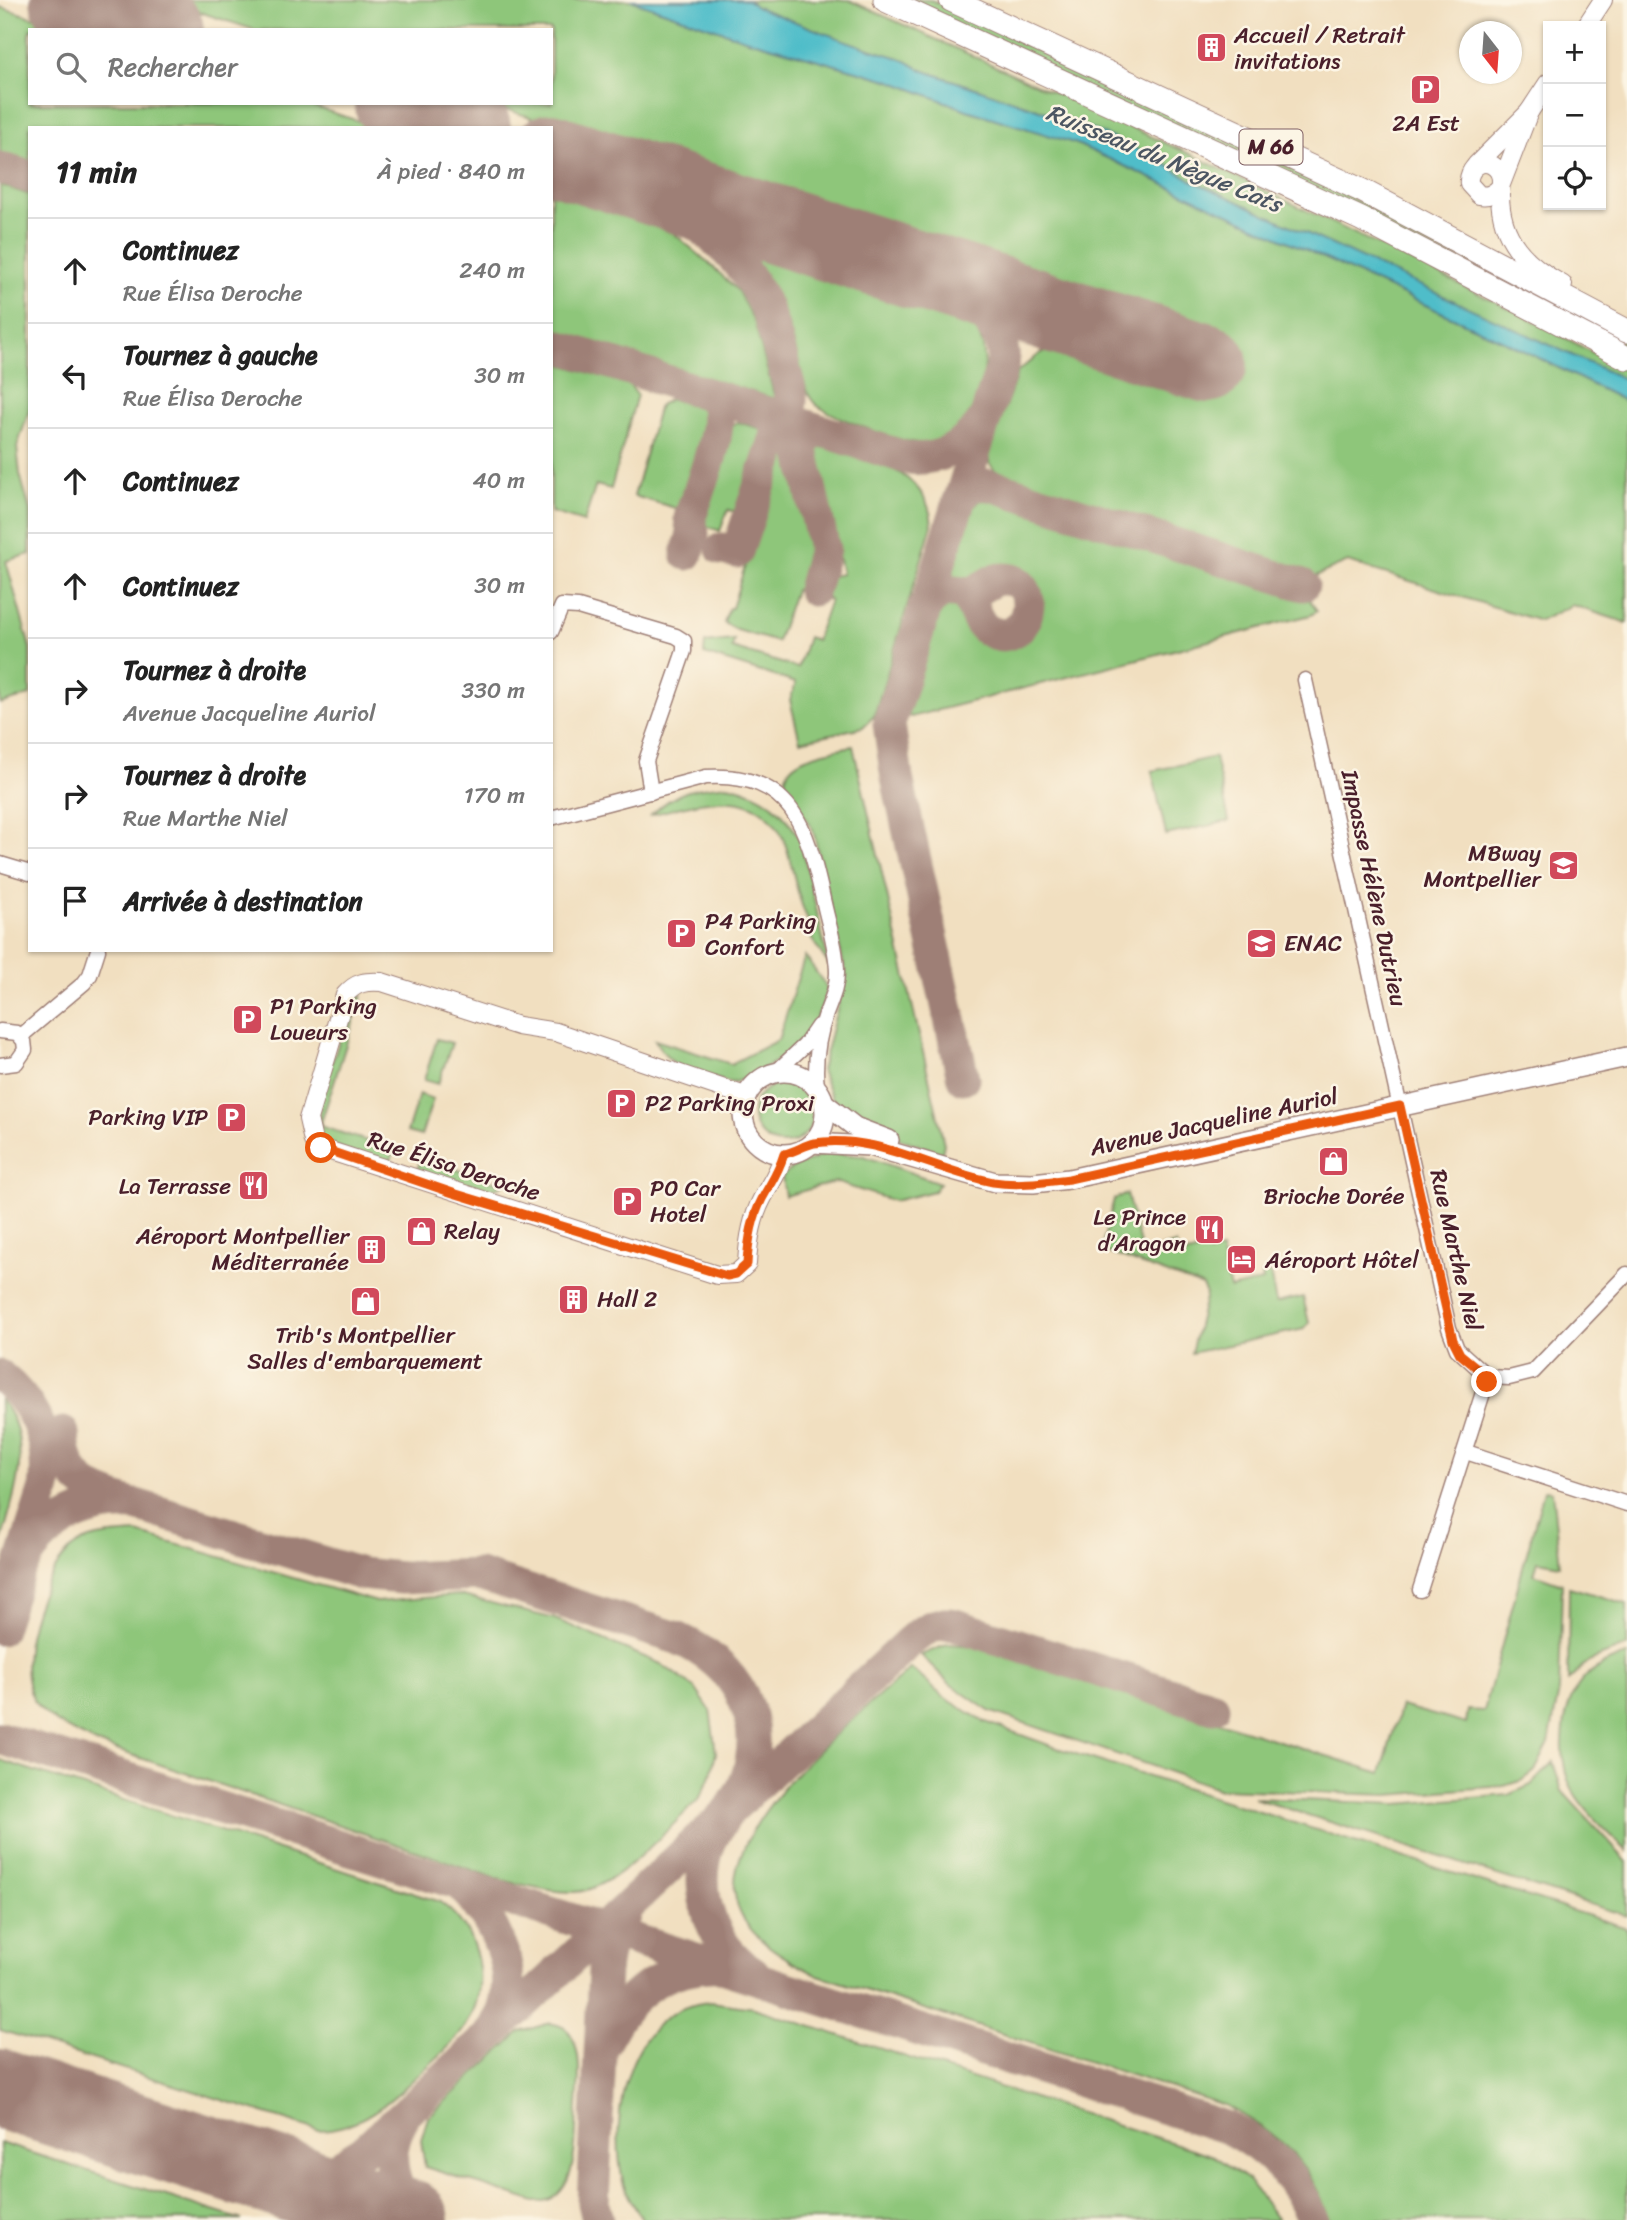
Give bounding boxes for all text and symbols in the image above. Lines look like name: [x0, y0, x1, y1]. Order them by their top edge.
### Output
place label: Accueil / Retrait invitations: [1233, 15, 1407, 82]
north arrow: [1459, 21, 1522, 84]
map controls: [1543, 21, 1606, 210]
button: +: [1543, 21, 1606, 84]
search box: [28, 28, 553, 105]
building icon: Accueil / Retrait invitations: [1194, 31, 1228, 65]
text: Rechercher: [108, 44, 238, 90]
icon: search: [52, 48, 90, 86]
parking icon: 2A Est: [1409, 72, 1443, 106]
button: −: [1543, 84, 1606, 147]
water label: Ruisseau du Nègue Cats: [1040, 92, 1291, 226]
place label: 2A Est: [1392, 103, 1460, 144]
road number: M 66: [1240, 130, 1302, 164]
text: 11 min: [56, 145, 137, 199]
button: locate: [1543, 147, 1606, 210]
text: À pied · 840 m: [377, 151, 525, 192]
text: Continuez: [123, 227, 239, 273]
text: 240 m: [459, 250, 525, 291]
icon: ahead: [56, 252, 94, 290]
text: Rue Élisa Deroche: [123, 273, 303, 314]
text: Tournez à gauche: [123, 332, 318, 378]
text: 30 m: [474, 355, 525, 396]
icon: left: [56, 357, 94, 395]
text: Rue Élisa Deroche: [123, 378, 303, 419]
text: Continuez: [123, 458, 239, 504]
text: 40 m: [472, 460, 525, 501]
icon: ahead: [56, 462, 94, 500]
text: Continuez: [123, 563, 239, 609]
text: 30 m: [474, 565, 525, 606]
icon: ahead: [56, 567, 94, 605]
text: Tournez à droite: [123, 647, 306, 693]
text: 330 m: [462, 670, 525, 711]
icon: right: [56, 672, 94, 710]
text: Avenue Jacqueline Auriol: [123, 693, 375, 734]
text: Tournez à droite: [123, 752, 306, 798]
street label: Impasse Hélène Dutrieu: [1329, 765, 1419, 1011]
text: 170 m: [464, 775, 525, 816]
icon: right: [56, 777, 94, 815]
text: Rue Marthe Niel: [123, 798, 288, 839]
place label: MBway Montpellier: [1423, 833, 1543, 900]
school or university icon: MBway Montpellier: [1547, 849, 1581, 883]
text: Arrivée à destination: [123, 878, 363, 924]
icon: arrive: [56, 882, 94, 920]
place label: P4 Parking Confort: [705, 901, 817, 968]
parking icon: P4 Parking Confort: [665, 917, 699, 951]
place label: ENAC: [1284, 923, 1342, 964]
school or university icon: ENAC: [1244, 926, 1278, 960]
place label: P1 Parking Loueurs: [270, 986, 377, 1053]
parking icon: P1 Parking Loueurs: [230, 1002, 264, 1036]
street label: Avenue Jacqueline Auriol: [1085, 1076, 1342, 1169]
place label: P2 Parking Proxi: [645, 1083, 815, 1124]
parking icon: P2 Parking Proxi: [605, 1086, 639, 1120]
place label: Parking VIP: [88, 1097, 208, 1138]
parking icon: Parking VIP: [214, 1100, 248, 1134]
street label: Rue Élisa Deroche: [362, 1119, 546, 1213]
route start: [305, 1132, 336, 1163]
shop icon: Brioche Dorée: [1317, 1145, 1351, 1179]
street label: Rue Marthe Niel: [1418, 1165, 1495, 1335]
place label: La Terrasse: [119, 1166, 231, 1207]
place label: P0 Car Hotel: [650, 1168, 721, 1235]
restaurant icon: La Terrasse: [237, 1169, 271, 1203]
place label: Brioche Dorée: [1263, 1176, 1405, 1217]
parking icon: P0 Car Hotel: [610, 1184, 644, 1218]
place label: Le Prince d’Aragon: [1093, 1197, 1186, 1264]
place label: Relay: [444, 1211, 500, 1252]
restaurant icon: Le Prince d’Aragon: [1192, 1213, 1226, 1247]
shop icon: Relay: [404, 1214, 438, 1248]
place label: Aéroport Montpellier Méditerranée: [135, 1216, 351, 1283]
building icon: Aéroport Montpellier Méditerranée: [355, 1232, 389, 1266]
place label: Aéroport Hôtel: [1264, 1240, 1419, 1281]
hotel icon: Aéroport Hôtel: [1225, 1243, 1259, 1277]
place label: Hall 2: [597, 1279, 657, 1320]
building icon: Hall 2: [557, 1282, 591, 1316]
shop icon: Trib's Montpellier Salles d'embarquement: [348, 1284, 382, 1318]
place label: Trib's Montpellier Salles d'embarquement: [247, 1315, 483, 1382]
route end: [1471, 1366, 1502, 1397]

